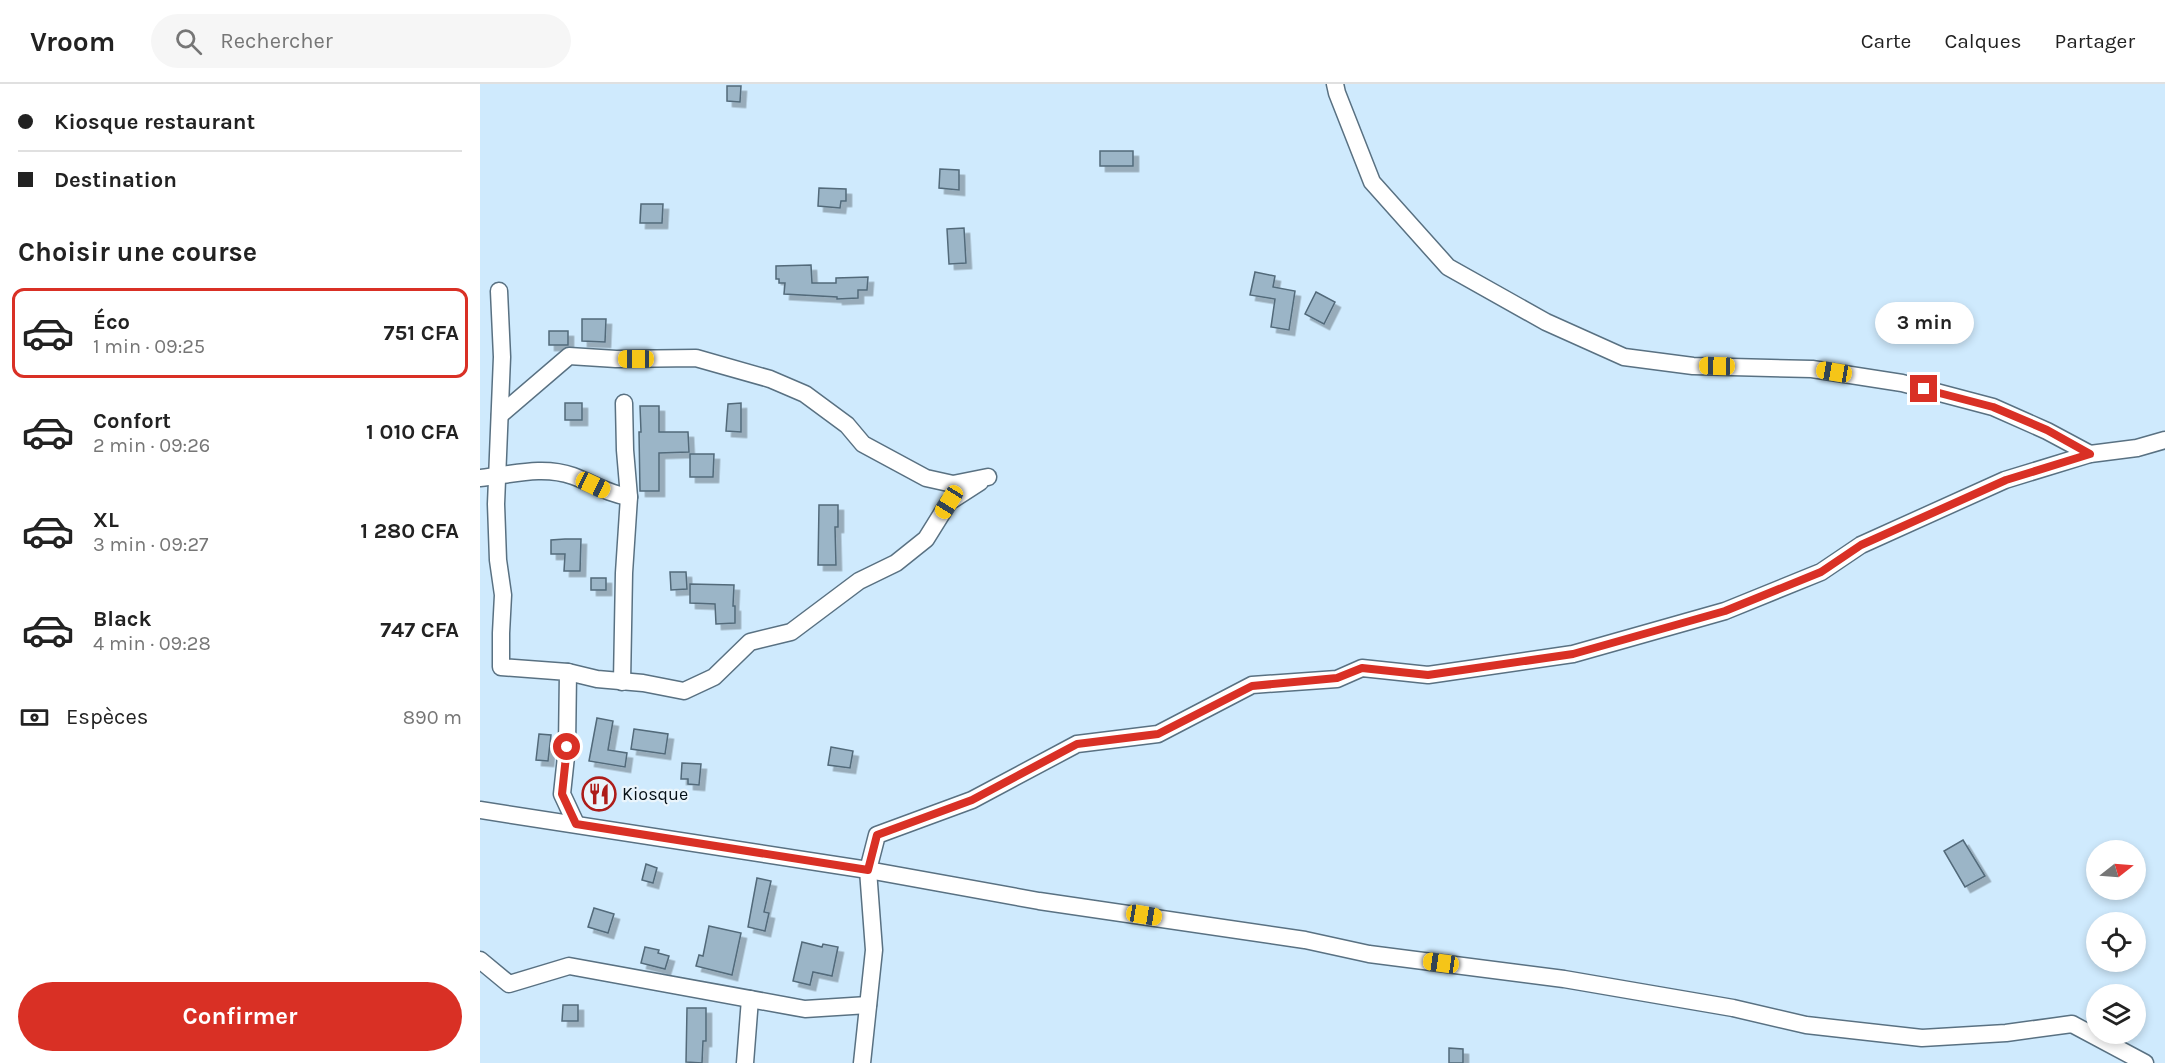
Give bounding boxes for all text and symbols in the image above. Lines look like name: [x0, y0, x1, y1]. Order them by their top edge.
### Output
search box: [151, 14, 571, 68]
text: Vroom: [30, 25, 115, 58]
icon: search: [172, 25, 205, 58]
text: Rechercher: [220, 28, 333, 54]
text: Carte: [1861, 29, 1911, 53]
text: Calques: [1944, 29, 2022, 53]
text: Partager: [2055, 29, 2135, 53]
text: Kiosque restaurant: [54, 109, 255, 135]
text: Destination: [54, 167, 177, 193]
text: Choisir une course: [18, 236, 257, 268]
callout: 3 min: [1874, 302, 1974, 344]
icon: car: [21, 306, 75, 360]
text: Éco: [93, 309, 130, 335]
text: 3 min: [1897, 311, 1952, 334]
text: 751 CFA: [384, 320, 459, 346]
text: 1 min · 09:25: [93, 335, 205, 358]
car: [618, 350, 654, 368]
car: [1699, 357, 1735, 375]
car: [1815, 360, 1853, 384]
route end: [1910, 375, 1937, 402]
icon: car: [21, 405, 75, 459]
text: Confort: [93, 408, 171, 434]
text: 1 010 CFA: [366, 419, 459, 445]
text: 2 min · 09:26: [93, 434, 210, 457]
car: [573, 469, 613, 501]
car: [932, 482, 966, 522]
icon: car: [21, 504, 75, 558]
text: XL: [93, 507, 119, 533]
text: 1 280 CFA: [360, 518, 459, 544]
text: 3 min · 09:27: [93, 533, 208, 556]
icon: car: [21, 603, 75, 657]
text: Black: [93, 606, 152, 632]
text: 747 CFA: [380, 617, 459, 643]
text: 4 min · 09:28: [93, 632, 211, 655]
icon: cash: [18, 701, 51, 734]
text: Espèces: [66, 704, 148, 730]
text: 890 m: [403, 706, 462, 729]
route start: [553, 733, 580, 760]
restaurant icon: Kiosque: [581, 776, 617, 812]
place label: Kiosque: [622, 783, 688, 805]
north arrow: [2086, 840, 2146, 900]
map controls: [2086, 840, 2146, 1044]
car: [1125, 903, 1163, 927]
button: locate: [2086, 912, 2146, 972]
car: [1422, 952, 1460, 974]
button: Confirmer: [18, 982, 462, 1051]
button: layers: [2086, 984, 2146, 1044]

